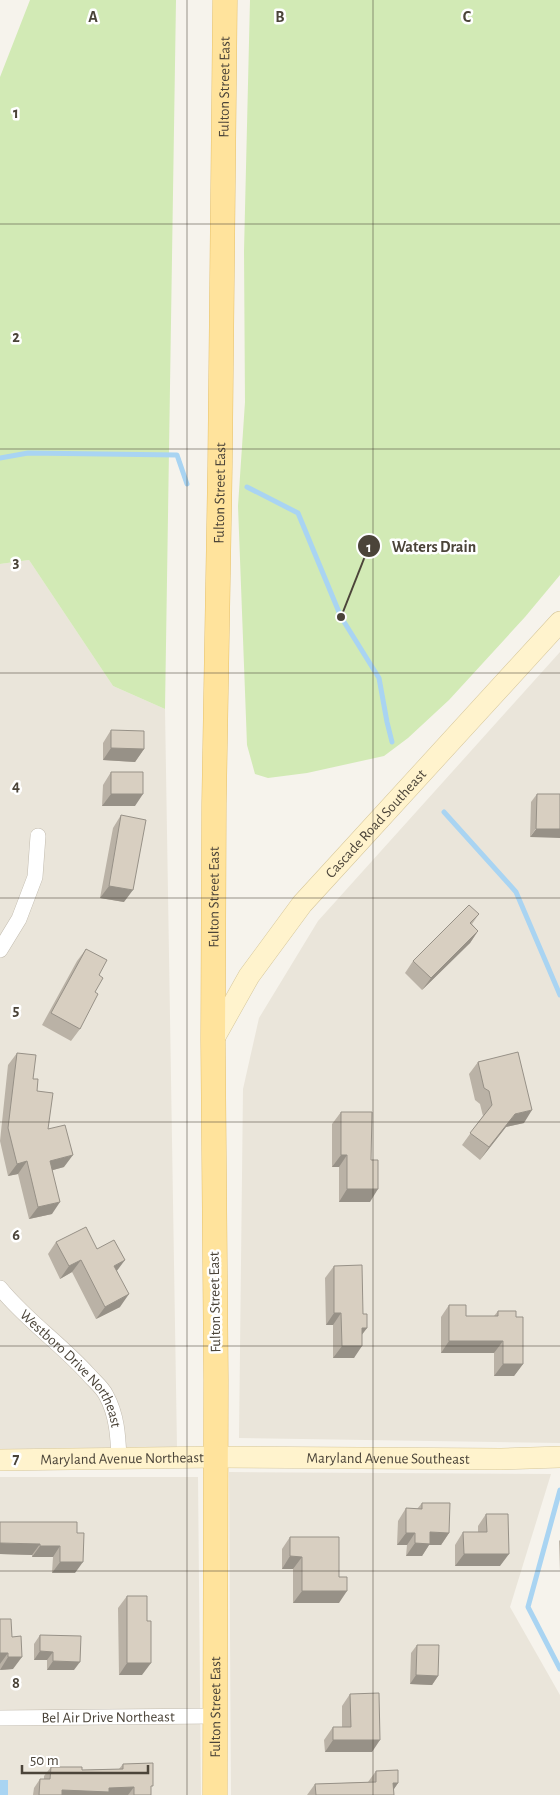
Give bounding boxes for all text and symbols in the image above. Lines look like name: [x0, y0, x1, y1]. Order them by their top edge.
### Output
text: A: [88, 9, 98, 25]
text: B: [275, 9, 285, 25]
text: C: [463, 9, 472, 25]
street label: Fulton Street East: [216, 36, 232, 138]
text: 1: [13, 105, 19, 121]
text: 2: [12, 329, 20, 345]
street label: Fulton Street East: [211, 442, 228, 544]
callout: Waters Drain: [356, 531, 486, 562]
text: Waters Drain: [392, 539, 476, 555]
text: 1: [366, 540, 372, 555]
text: 3: [13, 554, 20, 570]
street label: Cascade Road Southeast: [323, 766, 429, 881]
text: 4: [12, 778, 20, 794]
street label: Fulton Street East: [206, 846, 221, 948]
text: 5: [13, 1002, 20, 1018]
text: 6: [12, 1227, 20, 1243]
street label: Fulton Street East: [207, 1251, 223, 1353]
street label: Westboro Drive Northeast: [17, 1307, 124, 1429]
street label: Maryland Avenue Northeast: [40, 1450, 204, 1467]
street label: Maryland Avenue Southeast: [306, 1450, 470, 1466]
text: 7: [13, 1451, 20, 1467]
street label: Fulton Street East: [208, 1656, 223, 1758]
text: 8: [12, 1675, 20, 1691]
street label: Bel Air Drive Northeast: [41, 1709, 175, 1725]
scale bar: [22, 1742, 149, 1774]
text: 50 m: [30, 1753, 59, 1768]

